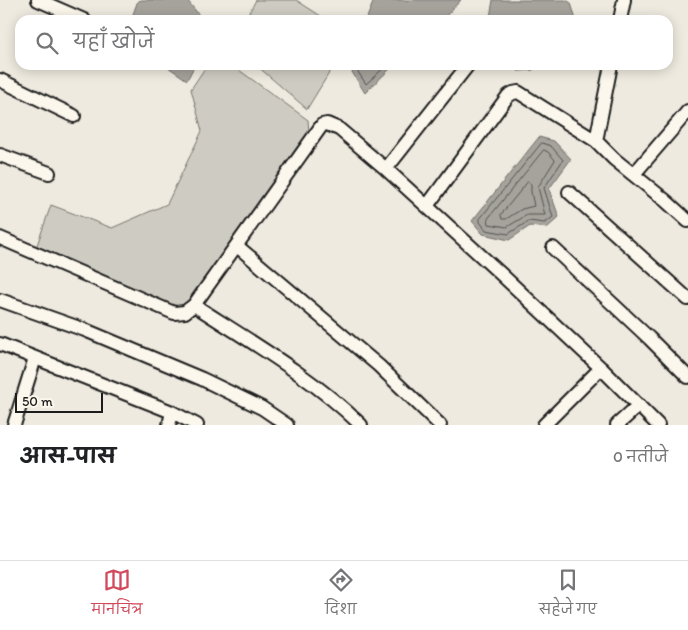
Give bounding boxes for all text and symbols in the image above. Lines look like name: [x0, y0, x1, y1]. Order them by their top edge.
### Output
search box: [15, 15, 673, 70]
icon: search: [33, 29, 61, 57]
text: यहाँ खोजें: [73, 30, 154, 53]
scale bar: [15, 390, 102, 413]
text: 50 m: [22, 393, 53, 410]
text: आस-पास: [20, 443, 116, 468]
text: 0 नतीजे: [613, 447, 668, 466]
tab: मानचित्र: [91, 566, 143, 625]
tab: दिशा: [325, 566, 357, 625]
tab: सहेजे गए: [539, 566, 597, 625]

